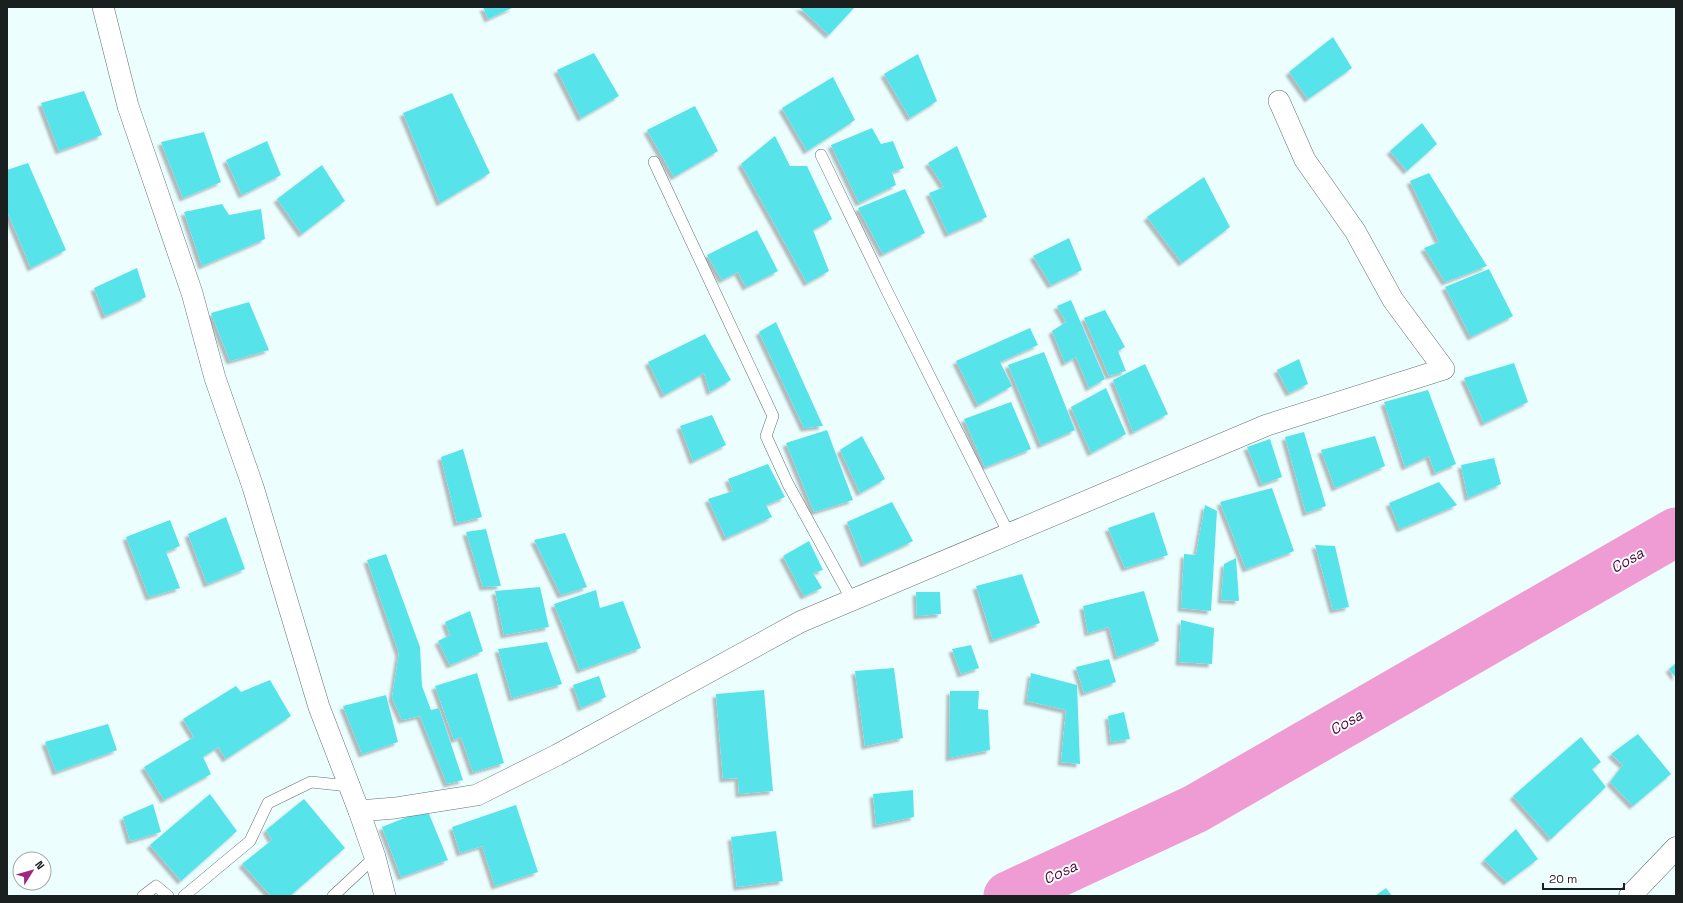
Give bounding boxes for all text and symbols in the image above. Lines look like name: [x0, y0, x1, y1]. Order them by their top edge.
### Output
water label: Cosa: [1607, 543, 1647, 577]
water label: Cosa: [1326, 705, 1366, 739]
north arrow: [12, 851, 52, 891]
water label: Cosa: [1040, 856, 1080, 888]
text: N: [32, 858, 48, 872]
scale bar: [1543, 865, 1624, 891]
text: 20 m: [1549, 871, 1577, 887]

